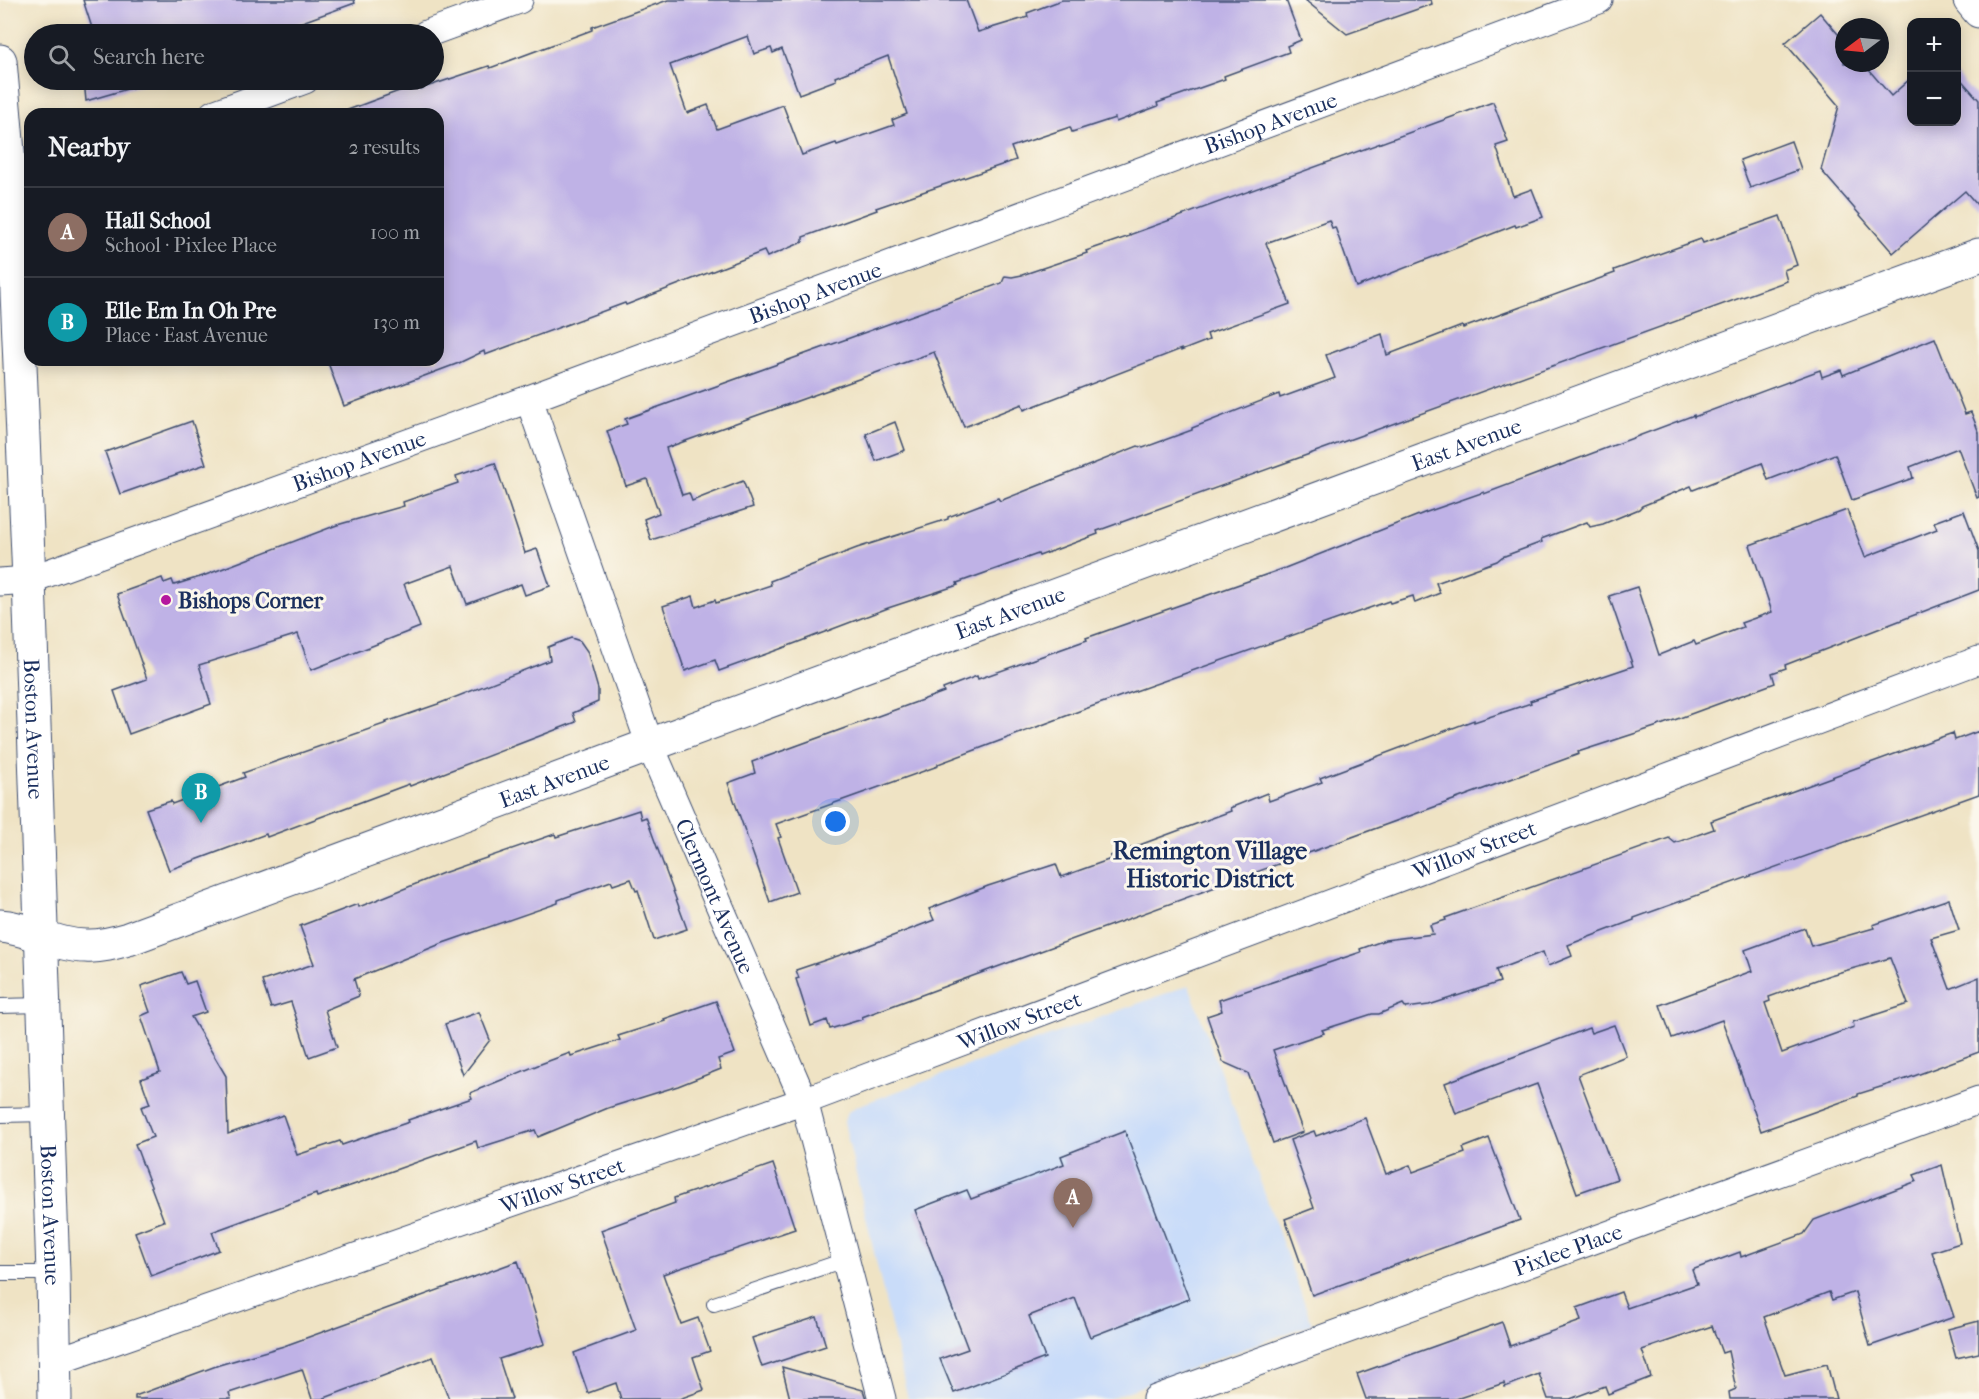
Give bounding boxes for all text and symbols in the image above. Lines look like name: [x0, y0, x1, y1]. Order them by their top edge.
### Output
north arrow: [1835, 18, 1889, 72]
map controls: [1907, 18, 1961, 126]
button: +: [1907, 18, 1961, 72]
search box: [24, 24, 444, 90]
icon: search: [45, 41, 78, 74]
text: Search here: [93, 44, 205, 70]
button: −: [1907, 72, 1961, 126]
street label: Bishop Avenue: [1201, 87, 1341, 160]
text: Nearby: [48, 132, 130, 163]
text: 2 results: [349, 136, 420, 159]
text: Hall School: [105, 208, 211, 234]
text: A: [61, 221, 74, 244]
text: 100 m: [370, 221, 420, 244]
text: School · Pixlee Place: [105, 234, 277, 257]
street label: Bishop Avenue: [745, 257, 886, 330]
text: Elle Em In Oh Pre: [105, 298, 276, 324]
text: B: [61, 311, 74, 334]
text: 130 m: [373, 311, 420, 334]
text: Place · East Avenue: [105, 324, 268, 347]
street label: East Avenue: [1408, 413, 1525, 477]
street label: Bishop Avenue: [289, 425, 430, 498]
street label: East Avenue: [952, 581, 1069, 645]
place label: Bishops Corner: [178, 588, 324, 614]
marker: Bishops Corner: [159, 593, 173, 607]
street label: Boston Avenue: [18, 658, 49, 800]
street label: East Avenue: [496, 749, 613, 814]
pin: B: [182, 774, 220, 823]
your location: [821, 807, 850, 836]
street label: Clermont Avenue: [669, 815, 759, 978]
street label: Willow Street: [1408, 815, 1540, 886]
district label: Remington Village Historic District: [1113, 837, 1307, 893]
street label: Willow Street: [953, 986, 1085, 1057]
street label: Boston Avenue: [35, 1144, 65, 1286]
street label: Willow Street: [496, 1152, 628, 1220]
pin: A: [1054, 1178, 1092, 1228]
street label: Pixlee Place: [1510, 1219, 1626, 1282]

